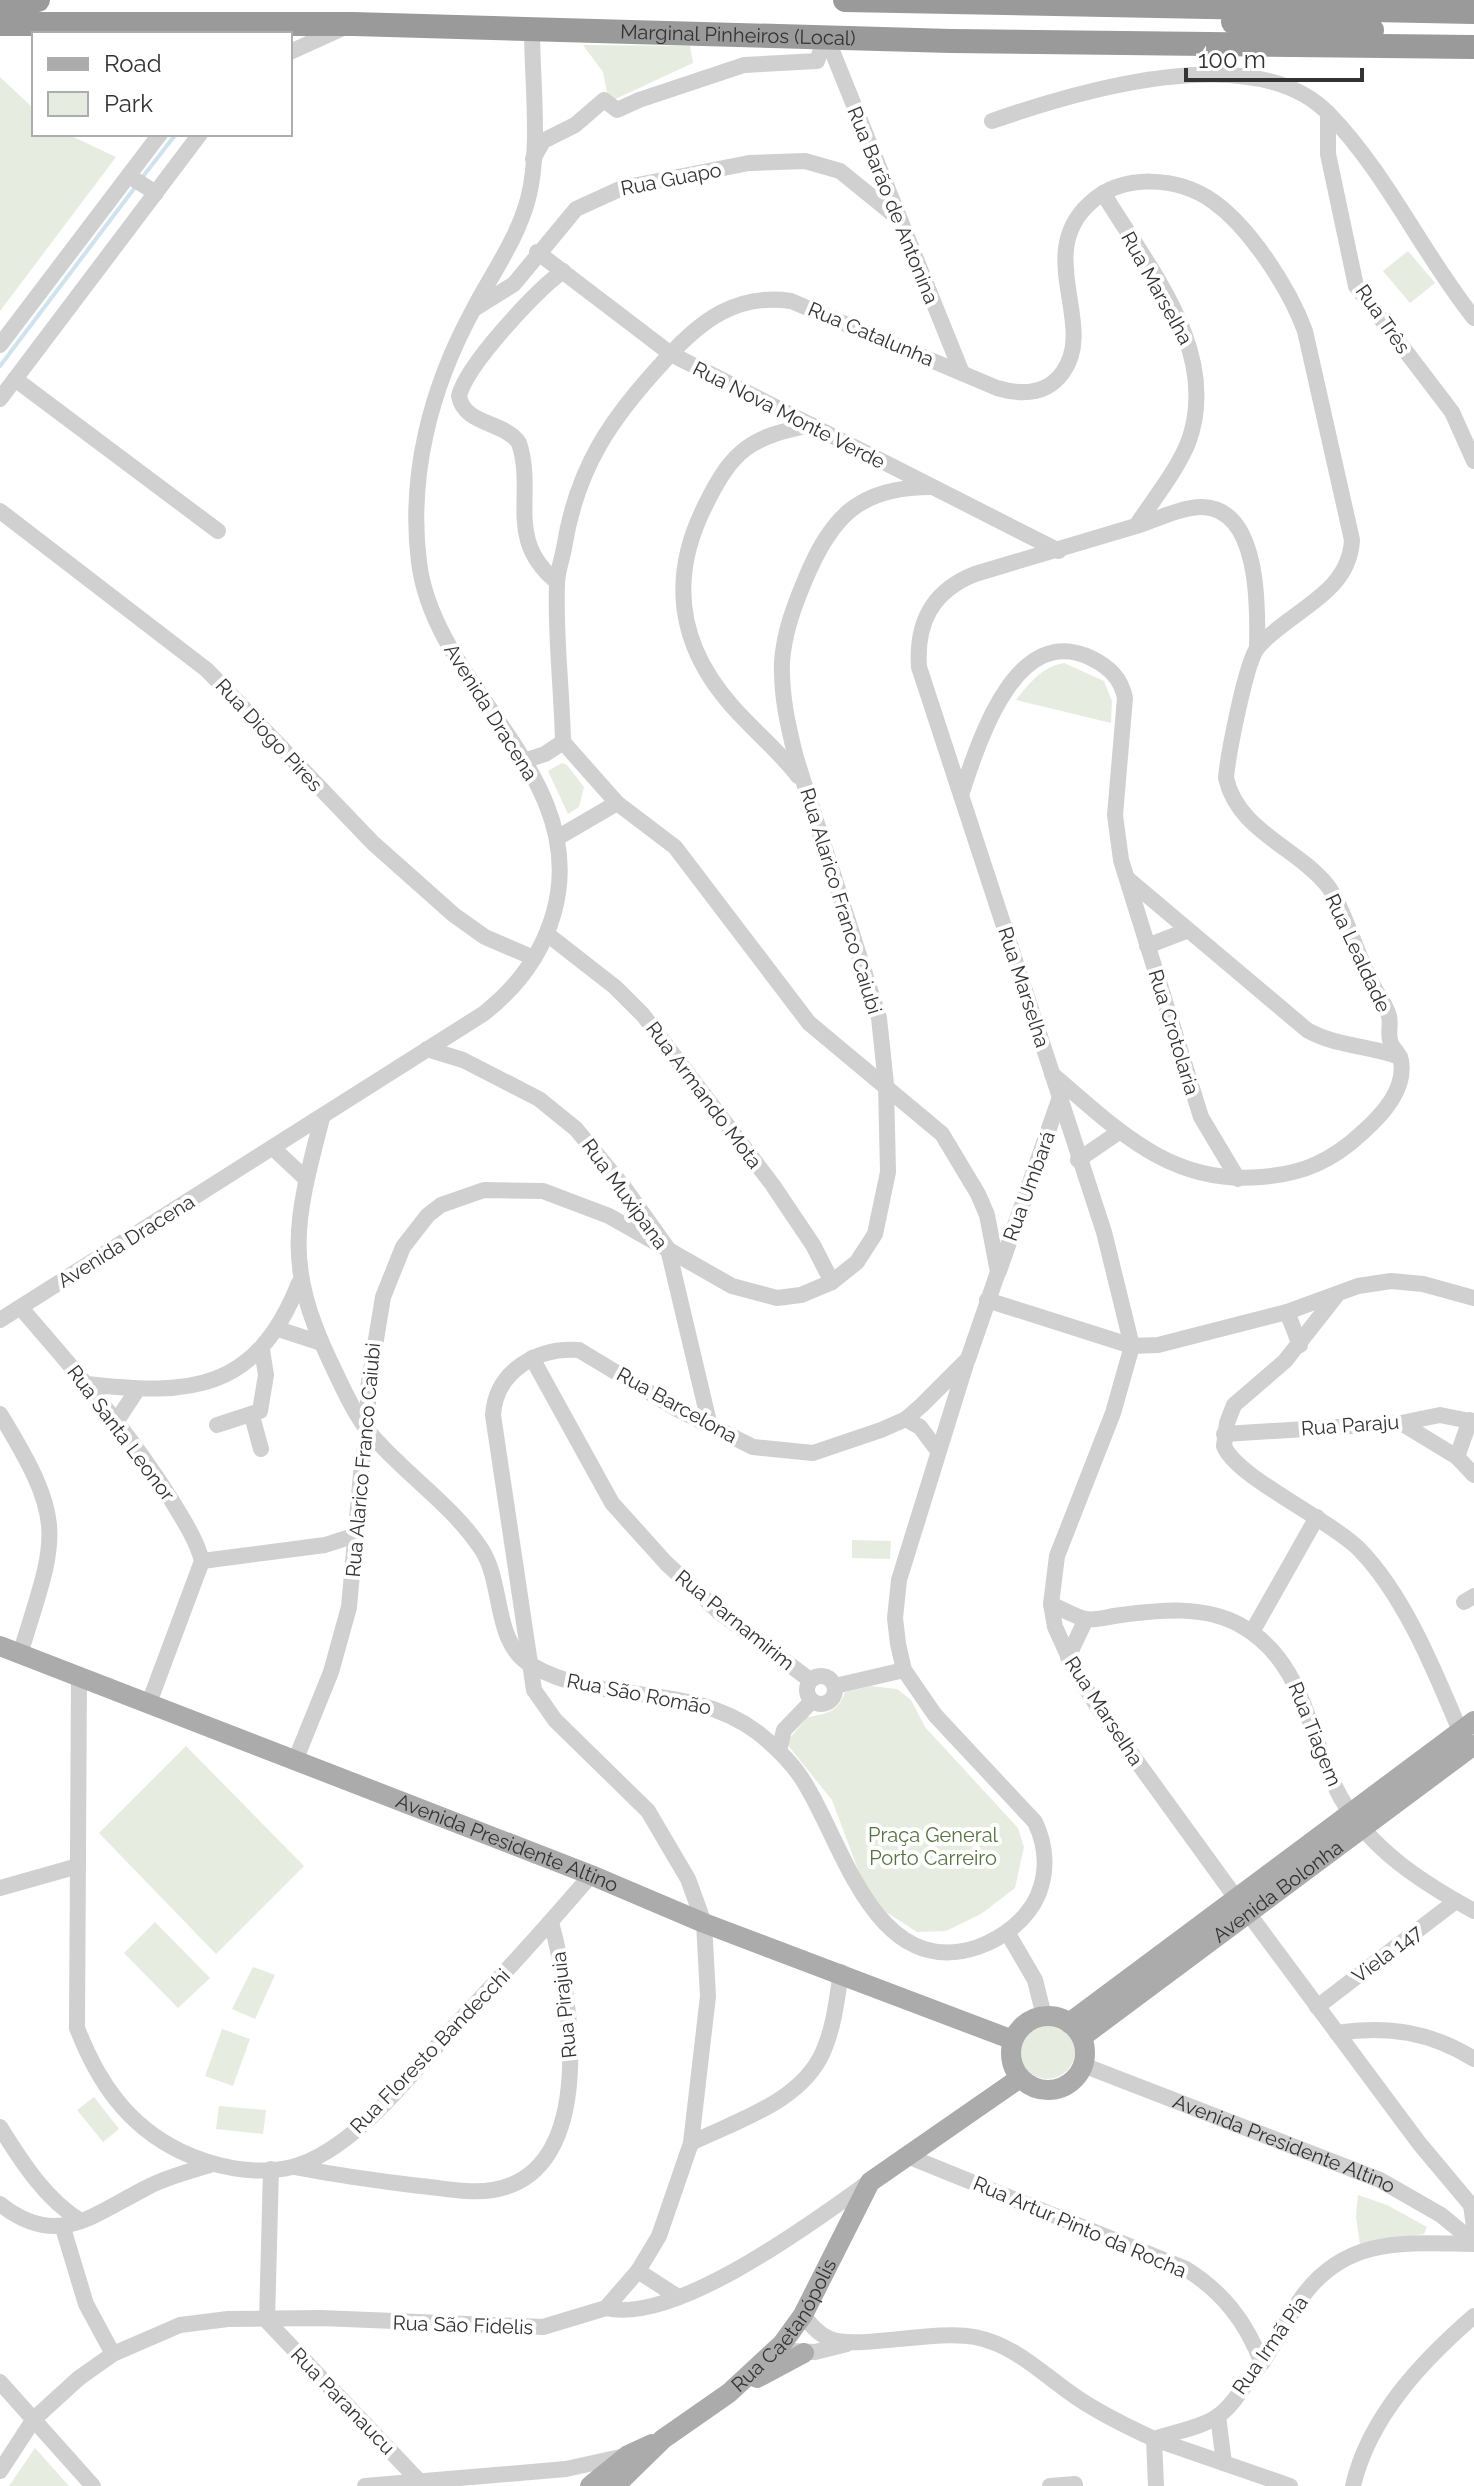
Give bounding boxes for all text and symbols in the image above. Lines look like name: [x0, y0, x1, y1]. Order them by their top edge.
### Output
street label: Marginal Pinheiros (Local): [620, 20, 856, 50]
legend: [32, 32, 292, 136]
scale bar: [1186, 32, 1362, 82]
text: 100 m: [1198, 45, 1266, 74]
text: Road: [104, 49, 162, 78]
text: Park: [104, 89, 153, 118]
street label: Rua Barão de Antonina: [842, 103, 944, 307]
street label: Rua Guapo: [619, 157, 724, 201]
street label: Rua Marselha: [1116, 227, 1198, 349]
street label: Rua Três: [1351, 280, 1415, 358]
street label: Rua Catalunha: [804, 297, 938, 371]
street label: Rua Nova Monte Verde: [689, 356, 889, 474]
street label: Avenida Dracena: [439, 639, 543, 785]
street label: Rua Diogo Pires: [211, 674, 327, 796]
street label: Rua Alarico Franco Caiubi: [795, 785, 887, 1017]
street label: Rua Lealdade: [1320, 890, 1396, 1016]
street label: Rua Marselha: [993, 924, 1055, 1050]
street label: Rua Crotolaria: [1144, 966, 1204, 1098]
street label: Rua Armando Mota: [641, 1017, 767, 1173]
street label: Rua Umbará: [998, 1128, 1060, 1244]
street label: Rua Muxipana: [577, 1134, 673, 1254]
street label: Avenida Dracena: [53, 1189, 199, 1293]
street label: Rua Alarico Franco Caiubi: [341, 1342, 385, 1578]
street label: Rua Santa Leonor: [62, 1360, 180, 1506]
street label: Rua Barcelona: [612, 1362, 742, 1448]
street label: Rua Paraju: [1300, 1410, 1400, 1440]
street label: Rua Parnamirim: [671, 1565, 799, 1675]
street label: Rua Marselha: [1060, 1652, 1148, 1770]
street label: Rua São Romão: [565, 1668, 713, 1720]
street label: Rua Tiagem: [1283, 1678, 1347, 1790]
street label: Avenida Presidente Altino: [393, 1789, 622, 1897]
park label: Praça General Porto Carreiro: [868, 1823, 999, 1870]
street label: Avenida Bolonha: [1208, 1835, 1348, 1948]
street label: Viela 147: [1347, 1920, 1427, 1988]
street label: Rua Pirajuia: [546, 1950, 582, 2060]
street label: Rua Floresto Bandecchi: [345, 1964, 515, 2138]
street label: Avenida Presidente Altino: [1170, 2089, 1400, 2198]
street label: Rua Artur Pinto da Rocha: [970, 2171, 1190, 2283]
street label: Rua Caetanópolis: [726, 2255, 841, 2397]
street label: Rua Irmã Pia: [1227, 2291, 1313, 2399]
street label: Rua São Fidelis: [392, 2311, 534, 2339]
street label: Rua Paranaucu: [286, 2343, 400, 2459]

